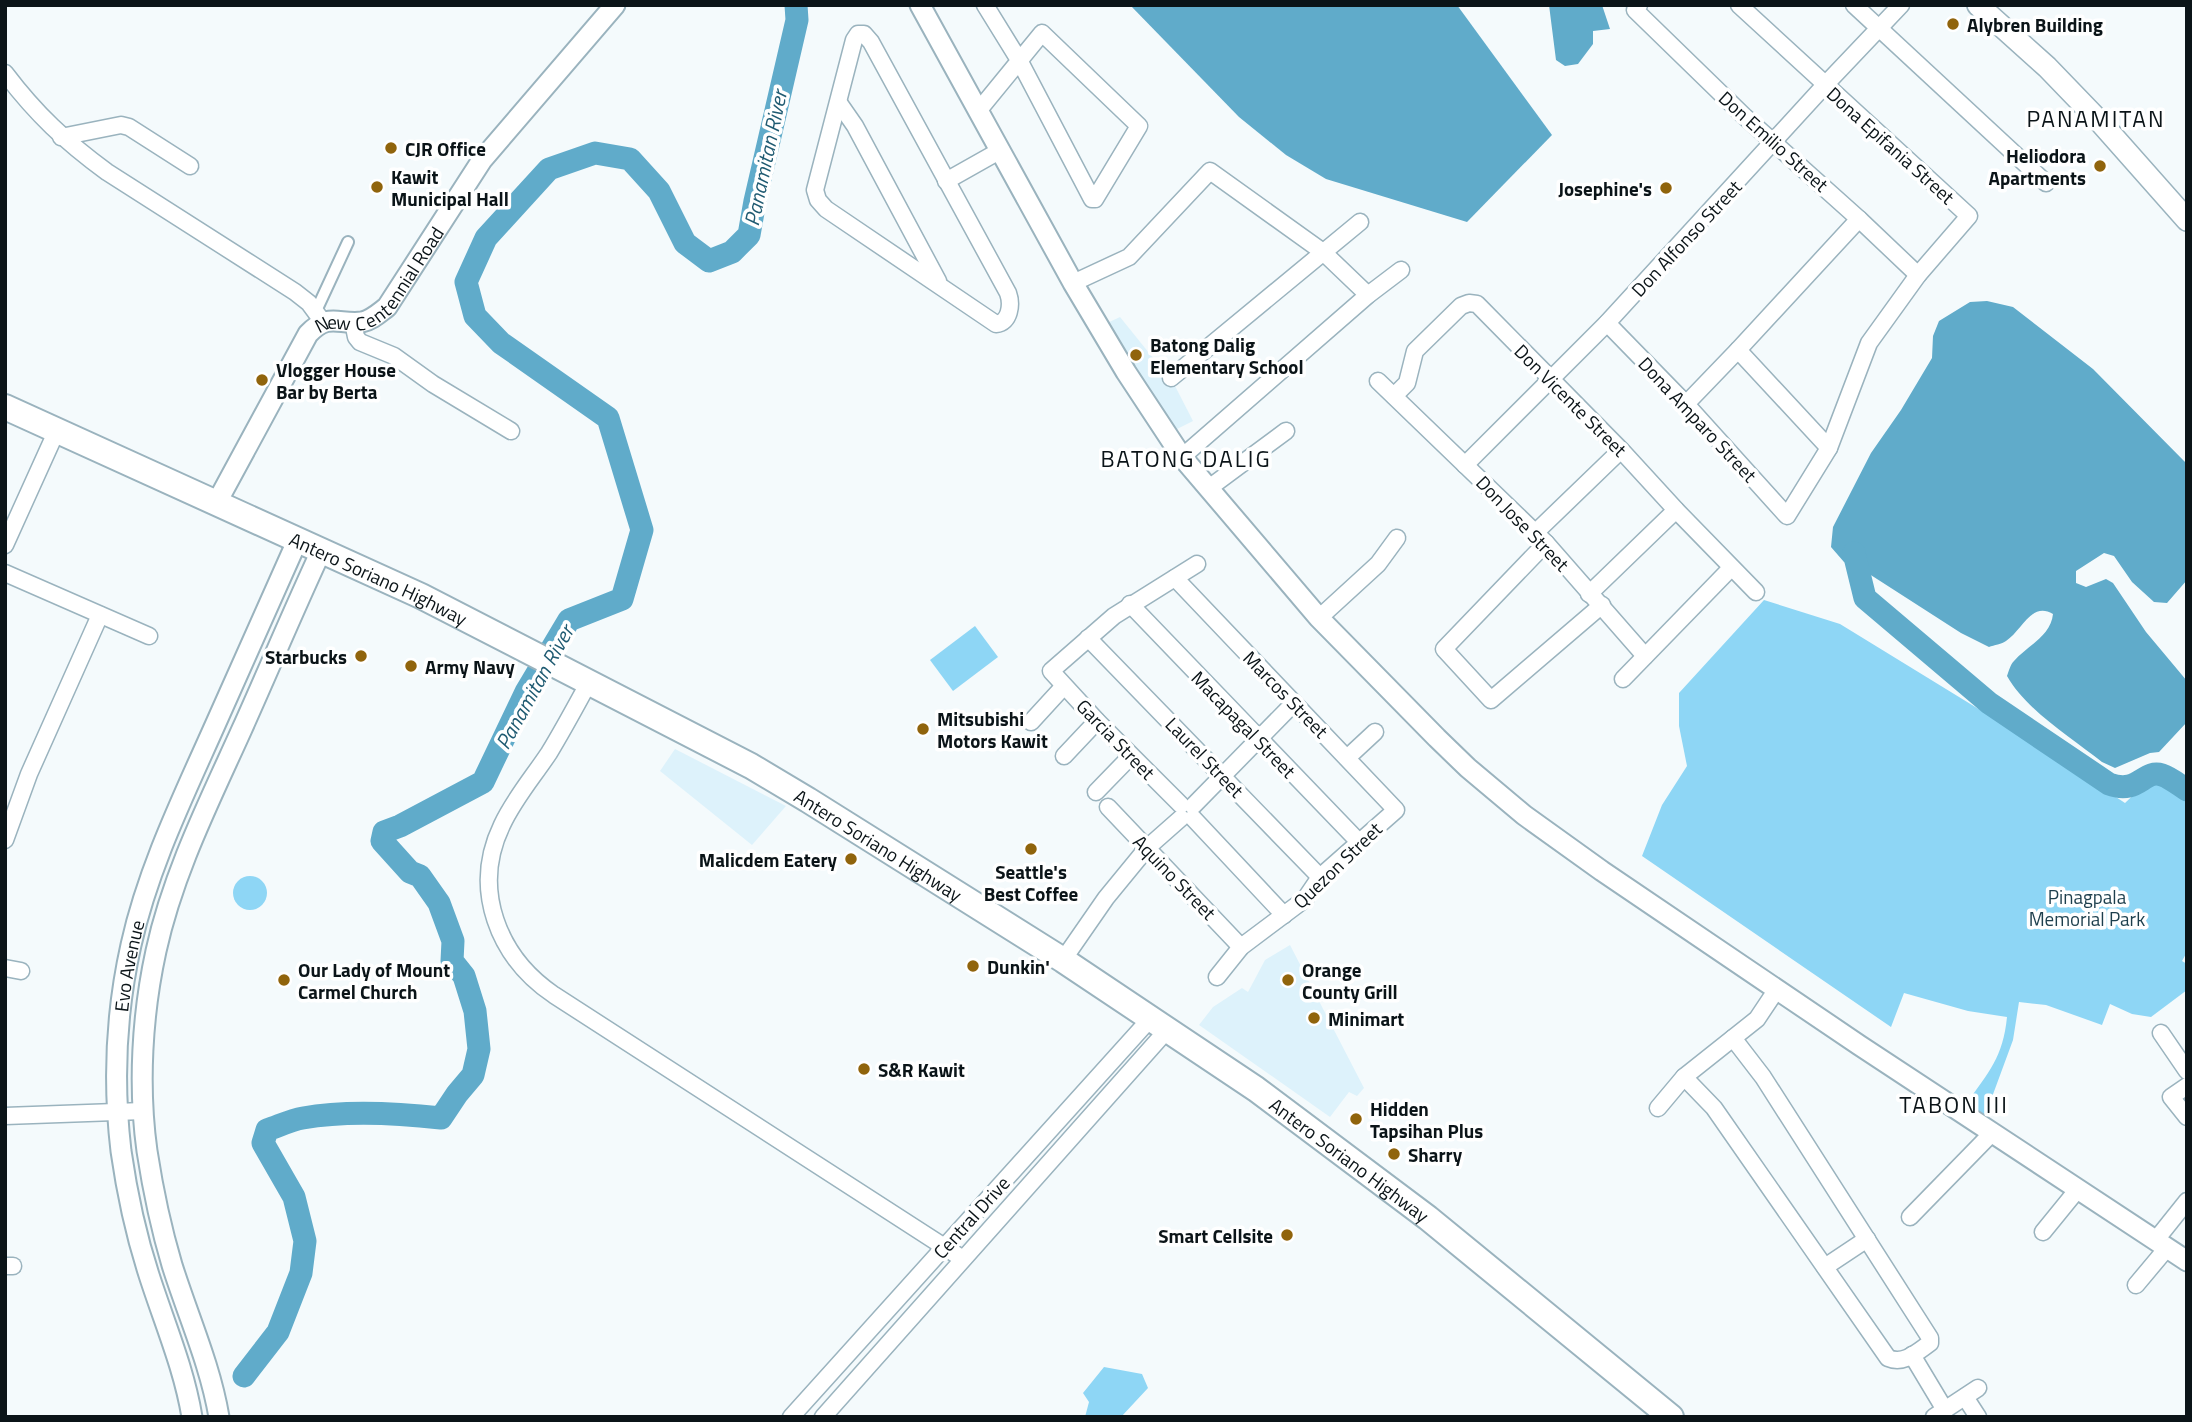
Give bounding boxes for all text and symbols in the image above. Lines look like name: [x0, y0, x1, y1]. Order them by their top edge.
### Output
place label: Alybren Building: [1967, 10, 2103, 39]
marker: Alybren Building: [1945, 16, 1961, 32]
street label: Dona Epifania Street: [1820, 79, 1962, 211]
street label: Don Emilio Street: [1713, 84, 1836, 198]
water label: Panamitan River: [735, 85, 795, 229]
district label: PANAMITAN: [2026, 101, 2166, 136]
place label: CJR Office: [405, 134, 486, 163]
marker: CJR Office: [383, 140, 399, 156]
place label: Heliodora Apartments: [1989, 141, 2086, 192]
marker: Heliodora Apartments: [2092, 158, 2108, 174]
place label: Kawit Municipal Hall: [391, 162, 509, 213]
street label: Don Alfonso Street: [1624, 173, 1748, 303]
place label: Josephine's: [1558, 174, 1652, 203]
marker: Kawit Municipal Hall: [369, 179, 385, 195]
marker: Josephine's: [1658, 180, 1674, 196]
street label: New Centennial Road: [309, 220, 450, 339]
place label: Batong Dalig Elementary School: [1150, 330, 1304, 381]
street label: Don Vicente Street: [1508, 337, 1634, 463]
marker: Batong Dalig Elementary School: [1128, 347, 1144, 363]
street label: Dona Amparo Street: [1632, 350, 1764, 489]
place label: Vlogger House Bar by Berta: [276, 355, 396, 406]
marker: Vlogger House Bar by Berta: [254, 372, 270, 388]
district label: BATONG DALIG: [1100, 441, 1272, 476]
street label: Don Jose Street: [1470, 468, 1577, 578]
street label: Antero Soriano Highway: [285, 524, 473, 632]
water label: Panamitan River: [487, 617, 582, 755]
place label: Starbucks: [265, 642, 347, 671]
street label: Marcos Street: [1237, 644, 1336, 745]
marker: Starbucks: [353, 648, 369, 664]
place label: Army Navy: [425, 652, 515, 681]
marker: Army Navy: [403, 658, 419, 674]
street label: Macapagal Street: [1185, 664, 1303, 785]
street label: Garcia Street: [1070, 692, 1162, 786]
place label: Mitsubishi Motors Kawit: [937, 704, 1048, 755]
street label: Laurel Street: [1159, 710, 1251, 804]
marker: Mitsubishi Motors Kawit: [915, 721, 931, 737]
street label: Antero Soriano Highway: [789, 781, 968, 908]
street label: Quezon Street: [1286, 815, 1388, 915]
street label: Aquino Street: [1127, 828, 1223, 926]
marker: Seattle's Best Coffee: [1023, 841, 1039, 857]
place label: Malicdem Eatery: [699, 845, 837, 874]
marker: Malicdem Eatery: [843, 851, 859, 867]
place label: Seattle's Best Coffee: [984, 857, 1079, 908]
park label: Pinagpala Memorial Park: [2029, 882, 2145, 933]
street label: Evo Avenue: [106, 917, 151, 1013]
place label: Dunkin': [987, 952, 1050, 981]
place label: Our Lady of Mount Carmel Church: [298, 955, 450, 1006]
place label: Orange County Grill: [1302, 955, 1398, 1006]
marker: Dunkin': [965, 958, 981, 974]
marker: Our Lady of Mount Carmel Church: [276, 972, 292, 988]
marker: Orange County Grill: [1280, 972, 1296, 988]
place label: Minimart: [1328, 1004, 1404, 1033]
marker: Minimart: [1306, 1010, 1322, 1026]
place label: S&R Kawit: [878, 1055, 965, 1084]
marker: S&R Kawit: [856, 1061, 872, 1077]
district label: TABON III: [1899, 1087, 2009, 1122]
street label: Antero Soriano Highway: [1264, 1090, 1436, 1229]
place label: Hidden Tapsihan Plus: [1370, 1094, 1483, 1145]
marker: Hidden Tapsihan Plus: [1348, 1111, 1364, 1127]
place label: Sharry: [1408, 1140, 1463, 1169]
marker: Sharry: [1386, 1146, 1402, 1162]
street label: Central Drive: [926, 1169, 1016, 1265]
place label: Smart Cellsite: [1158, 1221, 1273, 1250]
marker: Smart Cellsite: [1279, 1227, 1295, 1243]

